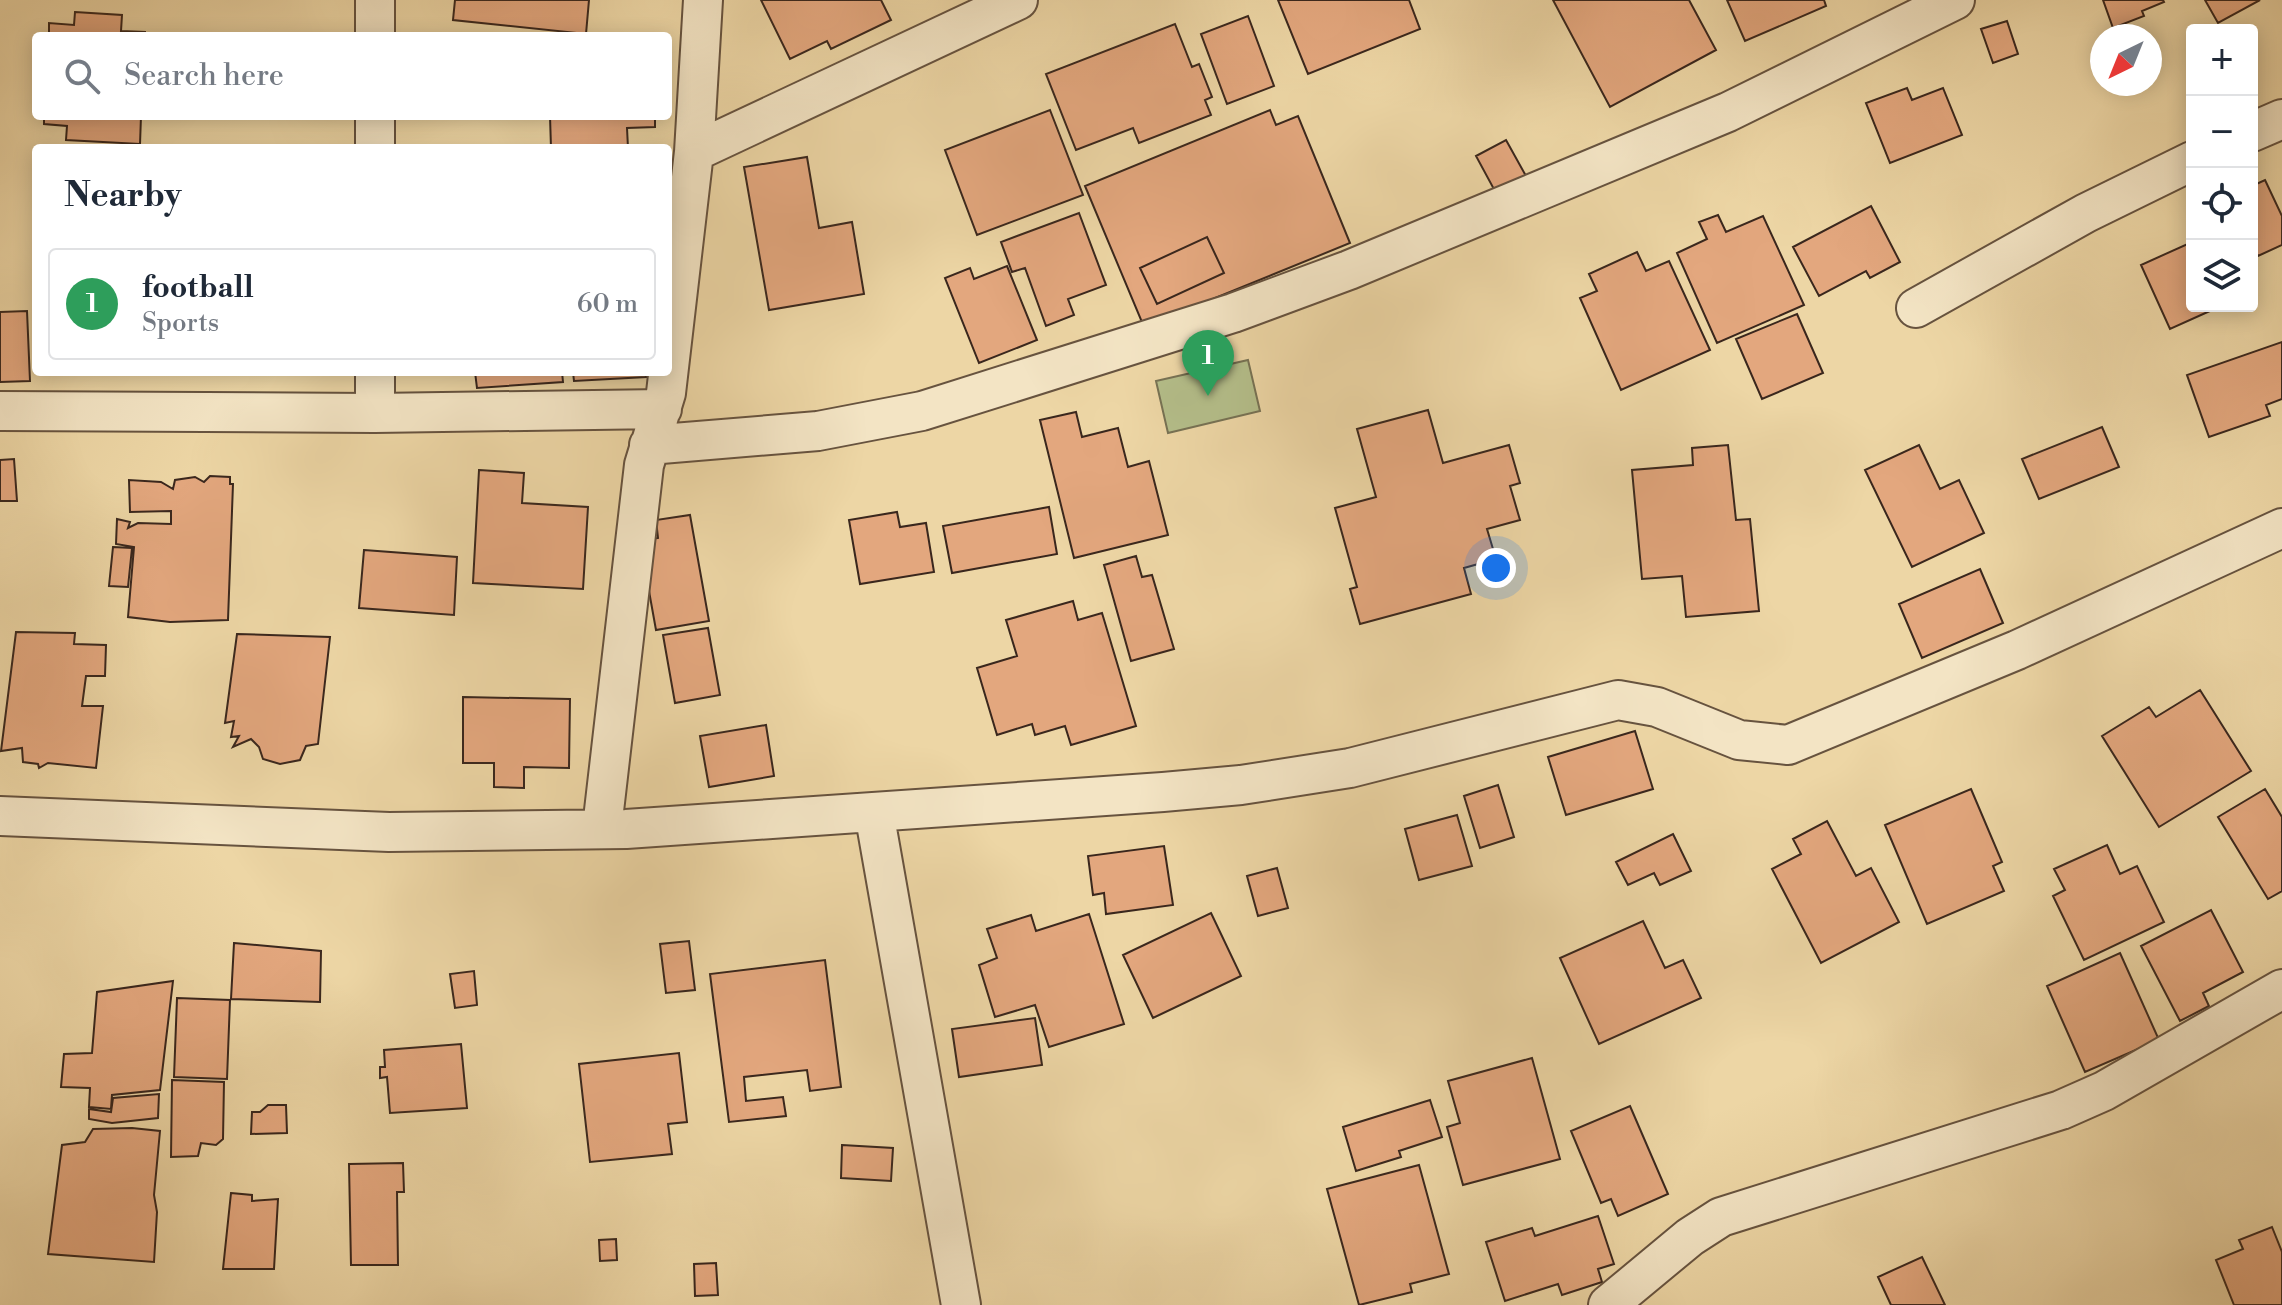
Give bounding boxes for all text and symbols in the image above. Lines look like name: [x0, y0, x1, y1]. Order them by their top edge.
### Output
north arrow: [2090, 24, 2162, 96]
map controls: [2186, 24, 2258, 312]
button: +: [2186, 24, 2258, 96]
search box: [32, 32, 672, 120]
icon: search: [60, 54, 104, 98]
text: Search here: [124, 57, 284, 95]
button: −: [2186, 96, 2258, 168]
button: locate: [2186, 168, 2258, 240]
text: Nearby: [64, 175, 182, 217]
button: layers: [2186, 240, 2258, 312]
text: football: [142, 269, 254, 307]
text: 1: [86, 288, 98, 320]
text: 60 m: [577, 288, 638, 320]
text: Sports: [142, 307, 219, 339]
pin: 1: [1182, 330, 1234, 396]
your location: [1476, 548, 1516, 588]

